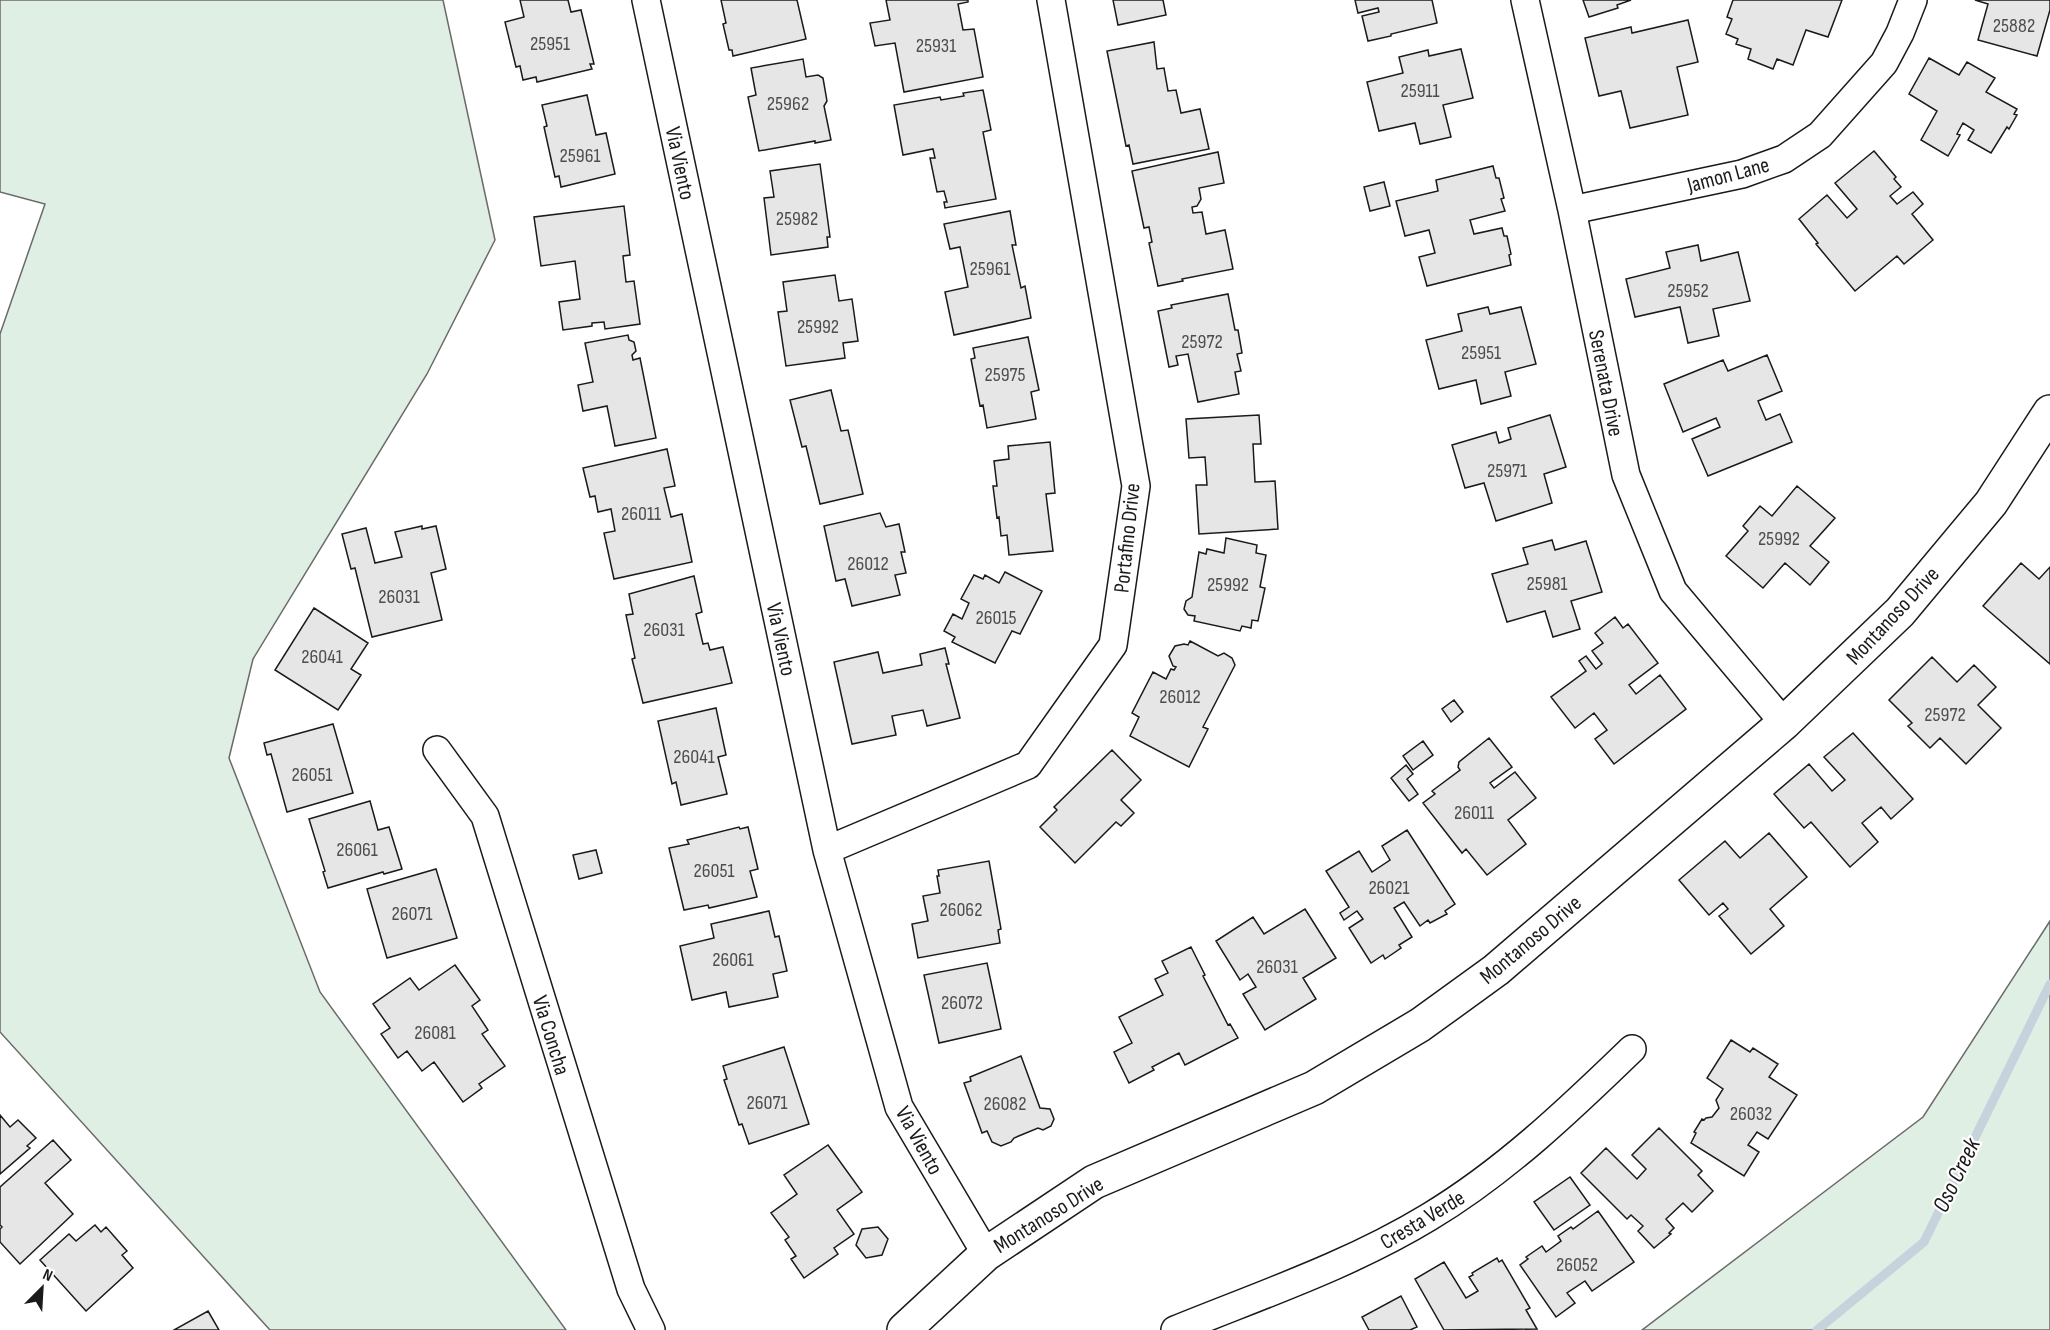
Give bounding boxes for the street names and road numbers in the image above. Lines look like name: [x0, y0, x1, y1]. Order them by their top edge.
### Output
street label: Via Viento: [659, 124, 700, 202]
street label: Jamon Lane: [1683, 152, 1772, 200]
street label: Serenata Drive: [1582, 328, 1629, 439]
street label: Portafino Drive: [1108, 482, 1147, 594]
street label: Montanoso Drive: [1841, 561, 1945, 671]
street label: Via Viento: [760, 600, 801, 678]
street label: Montanoso Drive: [1475, 890, 1587, 990]
street label: Via Concha: [526, 992, 575, 1078]
street label: Via Viento: [889, 1102, 948, 1180]
street label: Montanoso Drive: [989, 1171, 1109, 1260]
street label: Cresta Verde: [1376, 1185, 1470, 1256]

